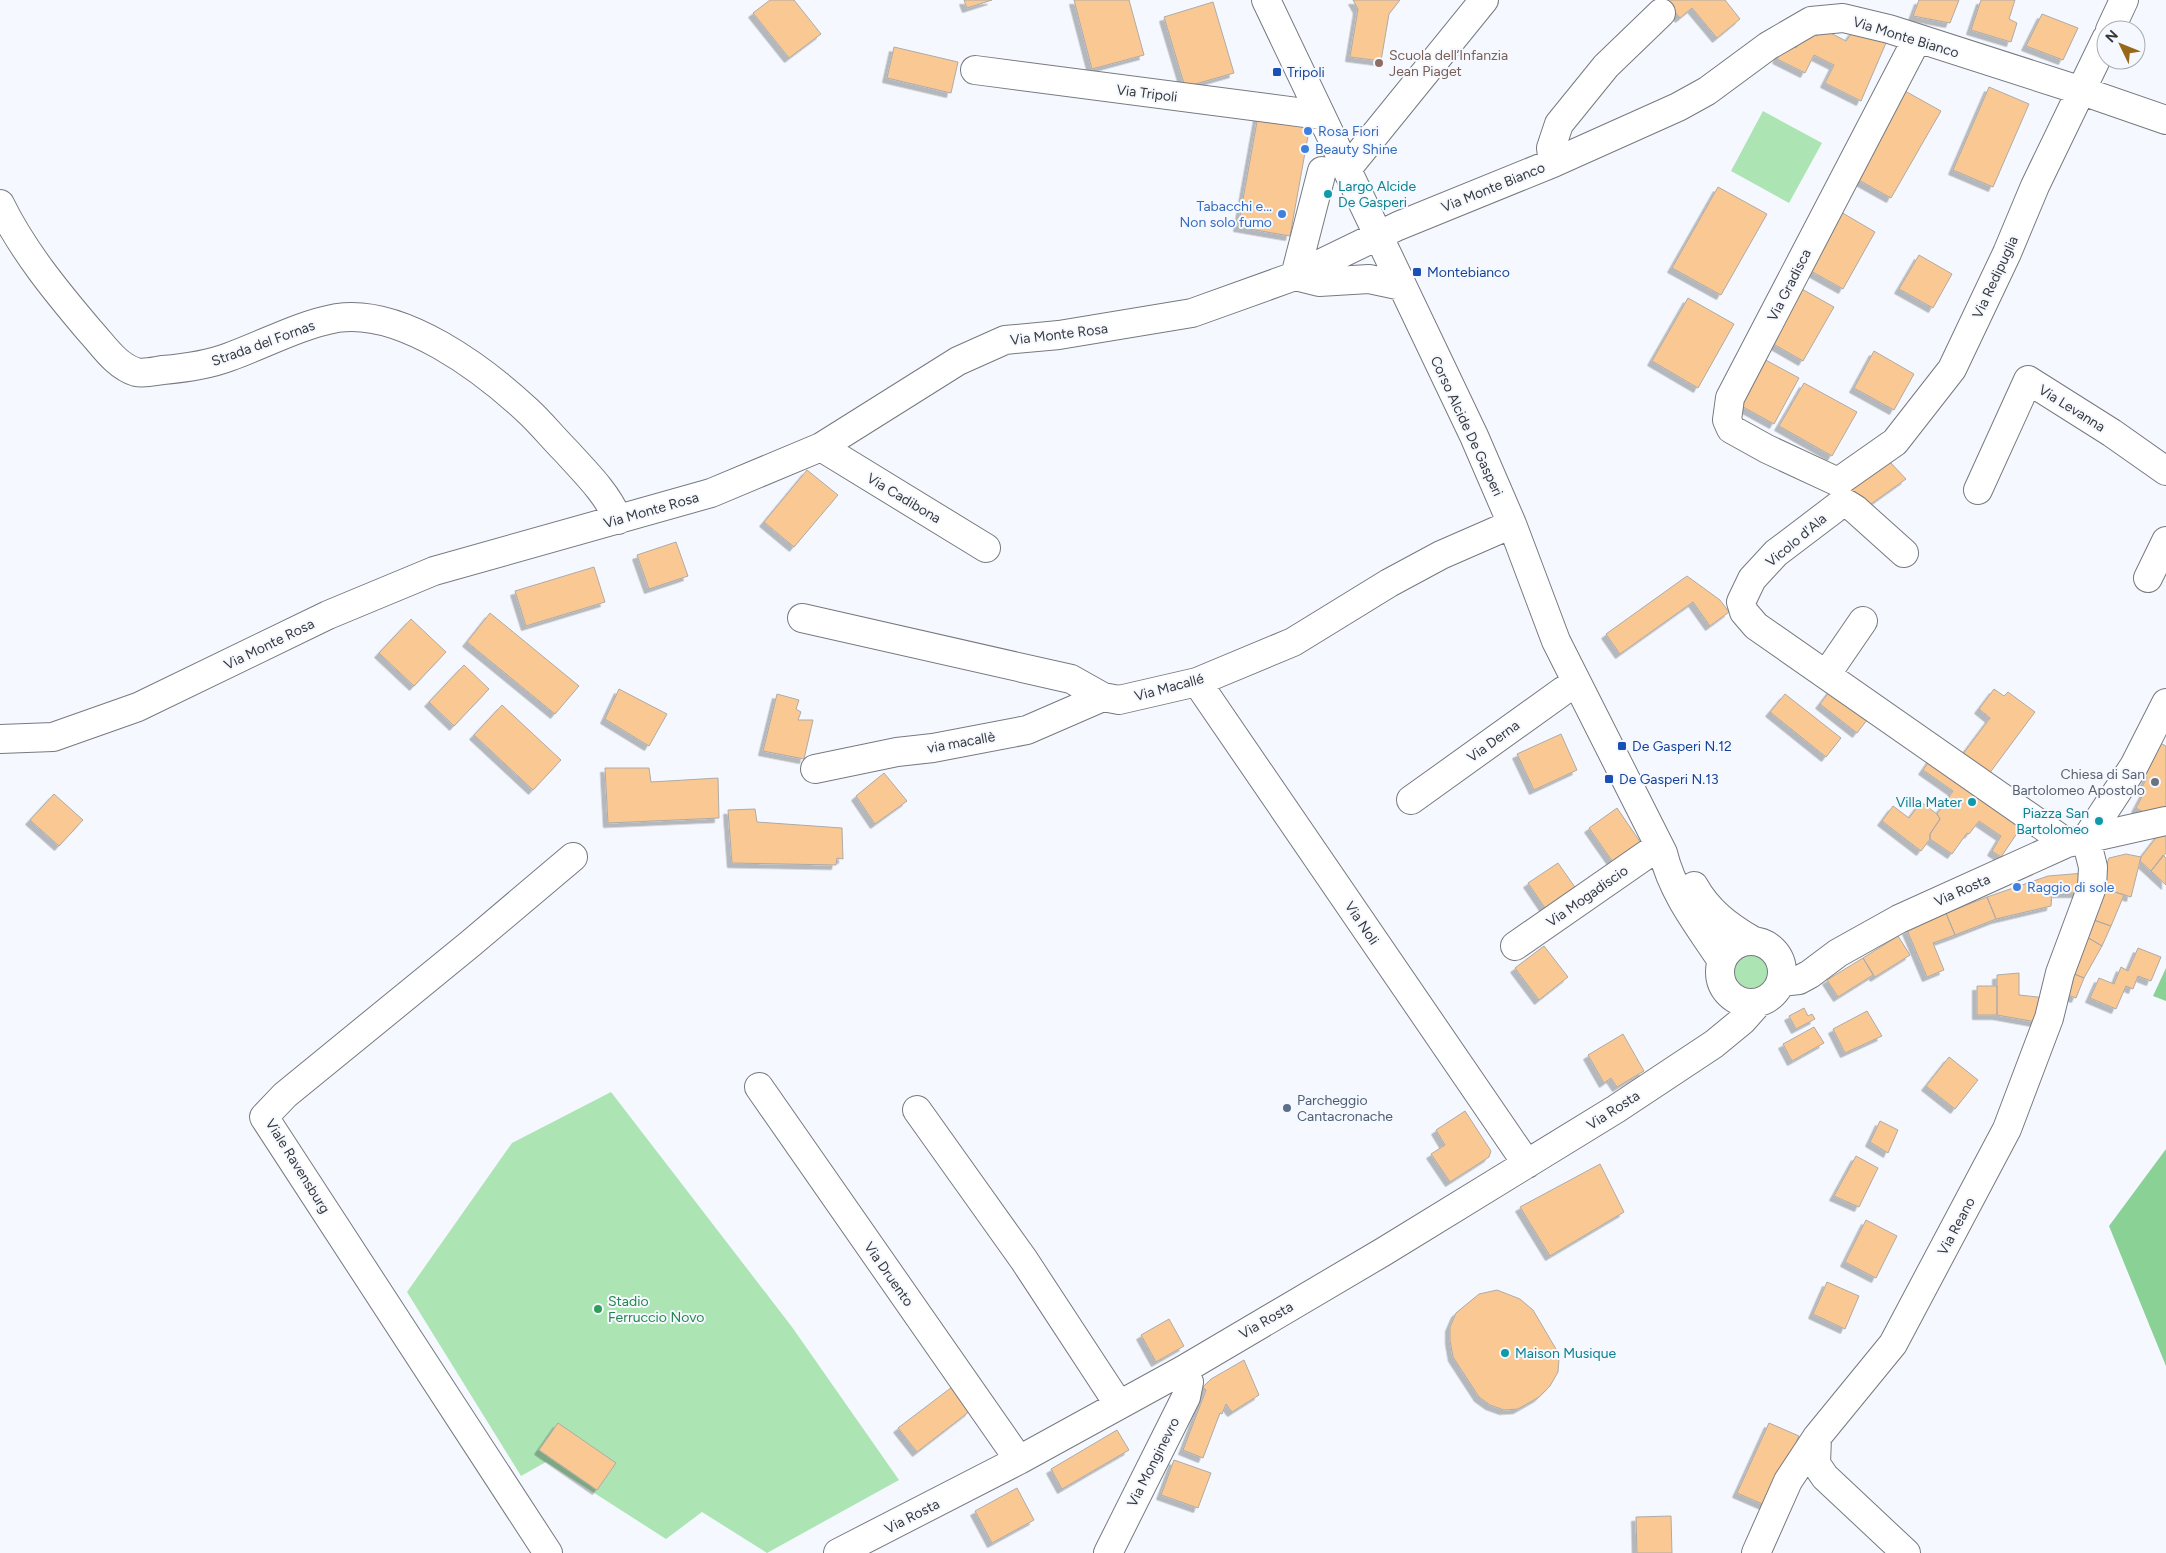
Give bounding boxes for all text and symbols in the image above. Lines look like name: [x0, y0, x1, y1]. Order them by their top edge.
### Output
street label: Via Monte Bianco: [1851, 13, 1961, 62]
north arrow: [2096, 20, 2146, 70]
text: N: [2102, 27, 2122, 46]
place label: Scuola dell’Infanzia Jean Piaget: [1389, 47, 1508, 80]
marker: Scuola dell’Infanzia Jean Piaget: [1373, 57, 1385, 69]
place label: Tripoli: [1287, 64, 1325, 81]
marker: Tripoli: [1271, 66, 1283, 78]
street label: Via Tripoli: [1115, 81, 1178, 106]
place label: Rosa Fiori: [1318, 123, 1379, 140]
marker: Rosa Fiori: [1302, 125, 1314, 137]
place label: Beauty Shine: [1315, 141, 1398, 158]
marker: Beauty Shine: [1299, 143, 1311, 155]
street label: Via Monte Bianco: [1439, 159, 1547, 216]
place label: Largo Alcide De Gasperi: [1338, 178, 1417, 211]
marker: Largo Alcide De Gasperi: [1322, 188, 1334, 200]
place label: Tabacchi e... Non solo fumo: [1179, 198, 1272, 231]
marker: Tabacchi e... Non solo fumo: [1276, 208, 1288, 220]
street label: Via Redipuglia: [1969, 233, 2022, 321]
street label: Via Gradisca: [1764, 246, 1815, 324]
place label: Montebianco: [1427, 264, 1510, 281]
marker: Montebianco: [1411, 266, 1423, 278]
street label: Strada del Fornas: [209, 317, 317, 370]
street label: Via Monte Rosa: [1009, 320, 1109, 349]
street label: Corso Alcide De Gasperi: [1427, 353, 1507, 499]
street label: Via Levanna: [2035, 381, 2108, 436]
street label: Via Cadibona: [864, 470, 944, 527]
street label: Via Monte Rosa: [602, 489, 701, 532]
street label: Vicolo d'Ala: [1763, 510, 1830, 571]
street label: Via Monte Rosa: [221, 615, 317, 674]
street label: Via Macallé: [1133, 670, 1206, 705]
street label: Via Derna: [1464, 717, 1523, 766]
street label: via macallè: [926, 728, 997, 757]
place label: De Gasperi N.12: [1632, 738, 1732, 755]
marker: De Gasperi N.12: [1616, 740, 1628, 752]
place label: Chiesa di San Bartolomeo Apostolo: [2012, 766, 2145, 799]
place label: De Gasperi N.13: [1619, 771, 1719, 788]
marker: De Gasperi N.13: [1603, 773, 1615, 785]
marker: Chiesa di San Bartolomeo Apostolo: [2149, 776, 2161, 788]
place label: Villa Mater: [1896, 794, 1962, 811]
marker: Villa Mater: [1966, 796, 1978, 808]
place label: Piazza San Bartolomeo: [2016, 805, 2089, 838]
marker: Piazza San Bartolomeo: [2093, 815, 2105, 827]
street label: Via Mogadiscio: [1543, 862, 1631, 931]
street label: Via Rosta: [1932, 871, 1993, 910]
place label: Raggio di sole: [2027, 879, 2115, 896]
marker: Raggio di sole: [2011, 881, 2023, 893]
street label: Via Noli: [1341, 898, 1382, 948]
street label: Via Rosta: [1584, 1087, 1643, 1134]
place label: Parcheggio Cantacronache: [1297, 1092, 1393, 1125]
marker: Parcheggio Cantacronache: [1281, 1102, 1293, 1114]
street label: Viale Ravensburg: [262, 1116, 333, 1217]
street label: Via Reano: [1934, 1194, 1979, 1258]
street label: Via Druento: [860, 1239, 917, 1310]
place label: Stadio Ferruccio Novo: [608, 1293, 704, 1326]
street label: Via Rosta: [1236, 1298, 1296, 1343]
marker: Stadio Ferruccio Novo: [592, 1303, 604, 1315]
place label: Maison Musique: [1515, 1345, 1616, 1362]
marker: Maison Musique: [1499, 1347, 1511, 1359]
street label: Via Monginevro: [1124, 1415, 1183, 1510]
street label: Via Rosta: [882, 1495, 943, 1537]

